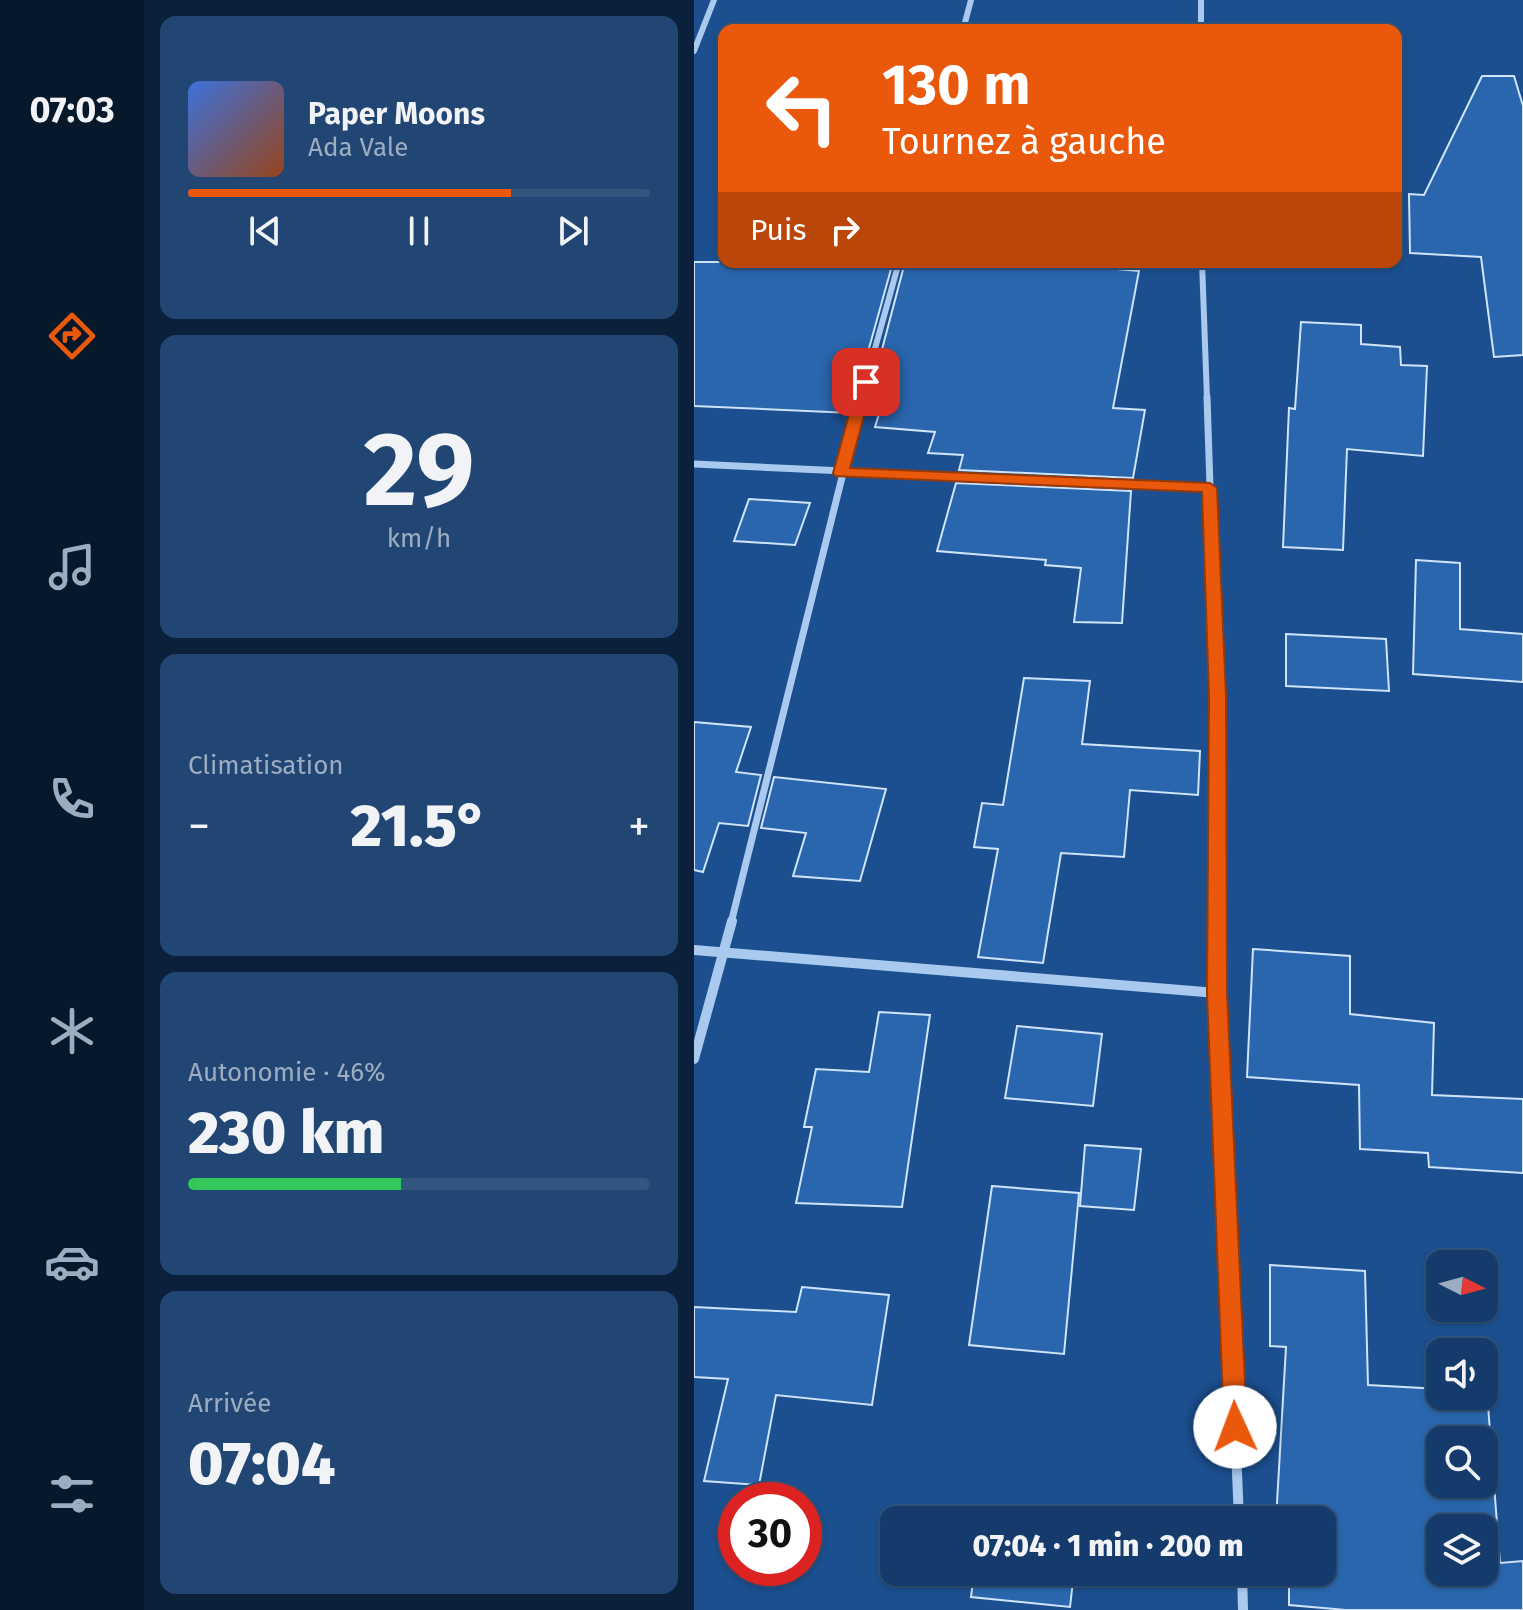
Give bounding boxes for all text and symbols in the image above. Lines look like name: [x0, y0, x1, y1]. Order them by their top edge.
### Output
text: 130 m: [882, 52, 1030, 119]
icon: left: [750, 56, 854, 160]
text: 07:03: [29, 88, 115, 132]
text: Paper Moons: [308, 96, 485, 132]
text: Tournez à gauche: [882, 120, 1166, 164]
text: Ada Vale: [308, 132, 408, 163]
icon: right: [823, 208, 867, 252]
icon: previous: [243, 209, 287, 253]
icon: pause: [397, 209, 441, 253]
icon: next: [551, 209, 595, 253]
text: Puis: [750, 212, 807, 248]
icon: directions: [44, 308, 100, 364]
pin: [832, 348, 900, 416]
icon: arrive: [844, 360, 888, 404]
text: 29: [364, 408, 474, 533]
text: km/h: [387, 523, 451, 554]
icon: music: [44, 539, 100, 595]
text: Climatisation: [188, 750, 344, 781]
icon: phone: [44, 771, 100, 827]
text: 21.5°: [351, 790, 487, 862]
text: −: [188, 800, 210, 853]
text: +: [628, 800, 650, 853]
icon: climate: [44, 1003, 100, 1059]
text: Autonomie · 46%: [188, 1057, 386, 1088]
text: 230 km: [188, 1097, 384, 1169]
icon: car: [44, 1234, 100, 1290]
north arrow: [1426, 1250, 1498, 1322]
map controls: [1426, 1250, 1498, 1586]
button: sound: [1426, 1338, 1498, 1410]
position arrow: [1193, 1385, 1277, 1469]
text: Arrivée: [188, 1388, 271, 1419]
button: search: [1426, 1426, 1498, 1498]
text: 07:04: [188, 1428, 335, 1500]
icon: filters: [44, 1466, 100, 1522]
speed limit sign: 30: [718, 1482, 822, 1586]
button: layers: [1426, 1514, 1498, 1586]
text: 07:04 · 1 min · 200 m: [973, 1528, 1243, 1564]

